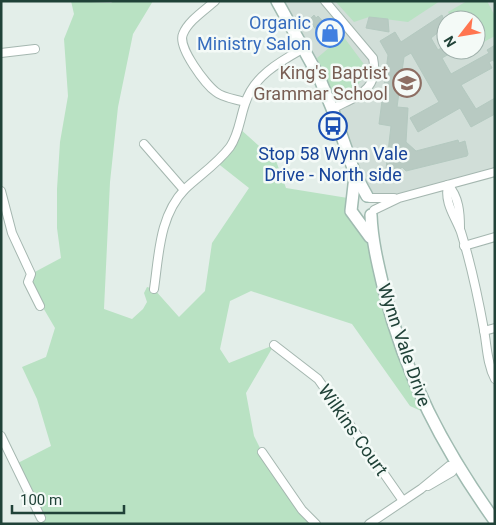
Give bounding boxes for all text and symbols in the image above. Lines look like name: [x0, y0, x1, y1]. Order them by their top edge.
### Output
north arrow: [436, 10, 486, 60]
place label: Organic Ministry Salon: [197, 12, 311, 54]
shop icon: Organic Ministry Salon: [315, 18, 345, 48]
text: N: [440, 33, 459, 50]
place label: King's Baptist Grammar School: [253, 62, 388, 104]
school or university icon: King's Baptist Grammar School: [392, 68, 422, 98]
bus stop icon: Stop 58 Wynn Vale Drive - North side: [318, 111, 348, 141]
place label: Stop 58 Wynn Vale Drive - North side: [258, 143, 408, 185]
street label: Wynn Vale Drive: [374, 281, 435, 409]
street label: Wilkins Court: [314, 380, 393, 479]
scale bar: [12, 482, 125, 514]
text: 100 m: [20, 491, 62, 509]

